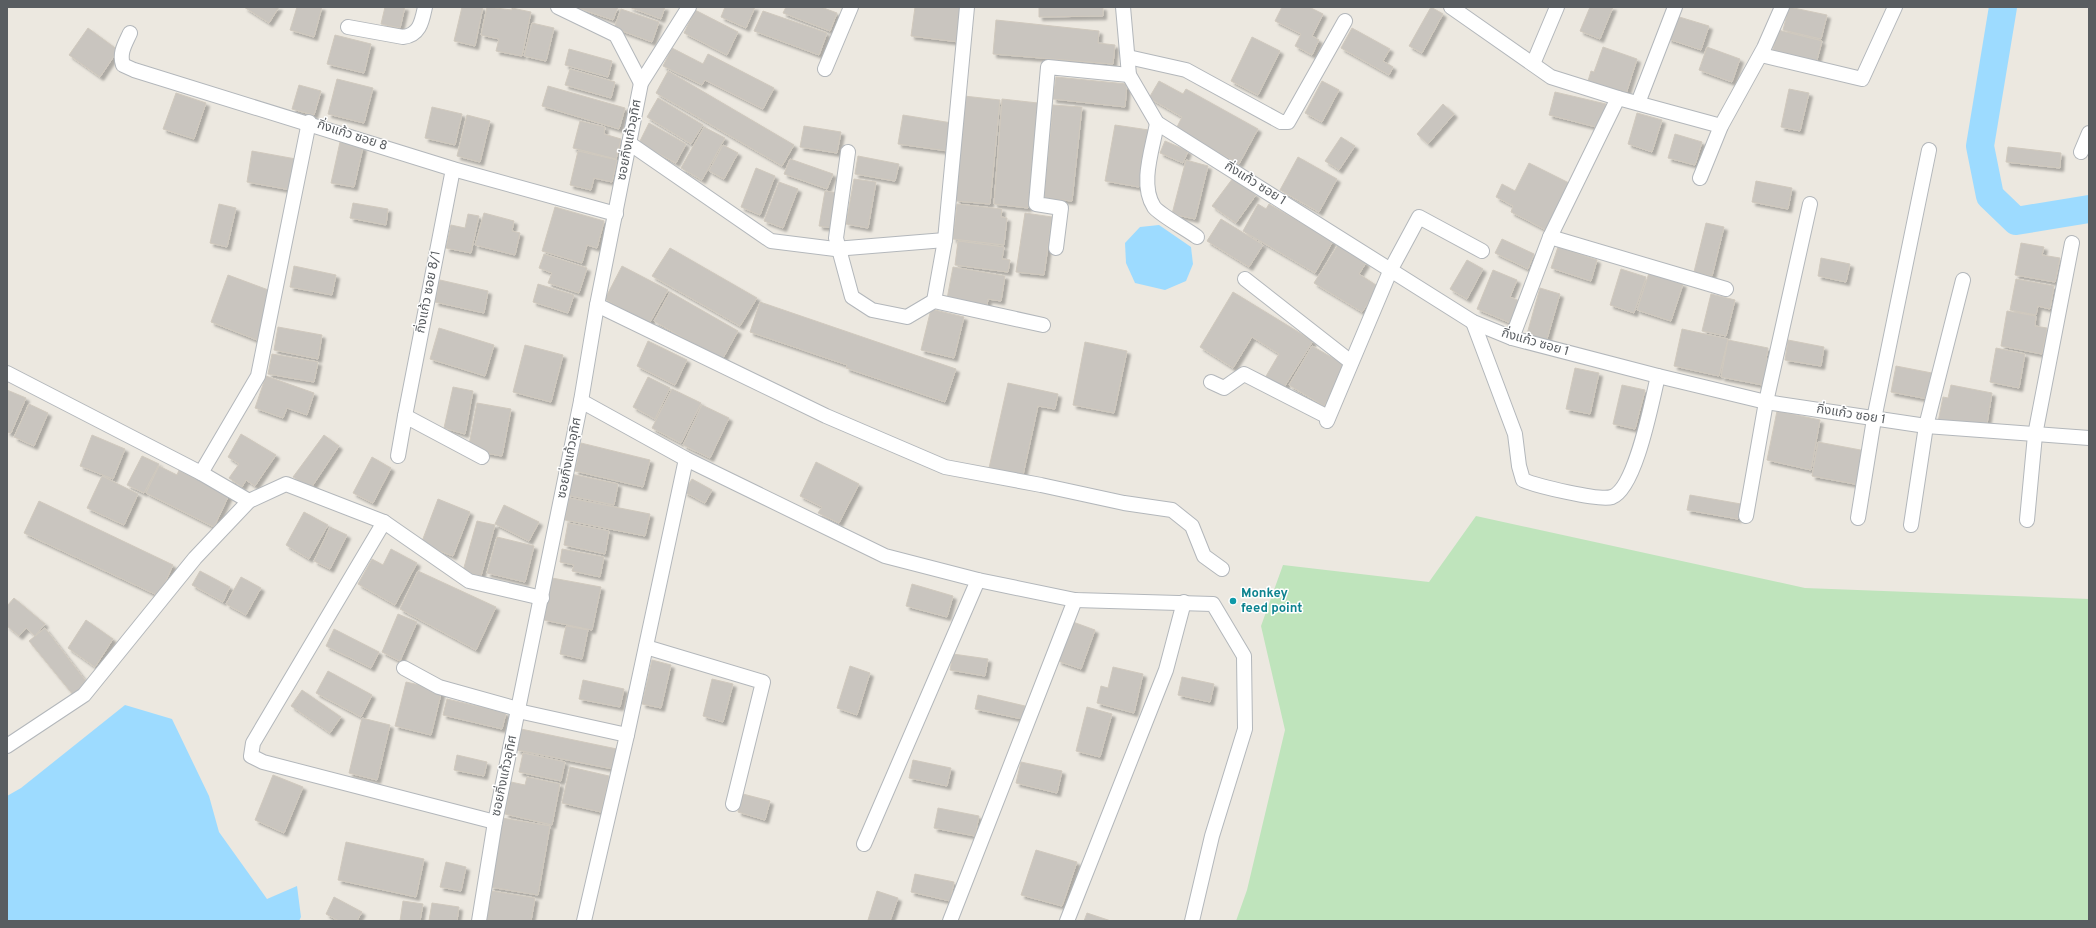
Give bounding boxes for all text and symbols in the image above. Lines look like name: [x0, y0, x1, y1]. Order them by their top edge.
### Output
street label: ซอยกิ่งแก้วอุทิศ: [612, 98, 646, 182]
street label: กิ่งแก้ว ซอย 8: [315, 115, 390, 155]
street label: กิ่งแก้ว ซอย 1: [1221, 157, 1290, 209]
street label: กิ่งแก้ว ซอย 8/1: [411, 249, 445, 335]
street label: กิ่งแก้ว ซอย 1: [1499, 324, 1571, 360]
street label: กิ่งแก้ว ซอย 1: [1815, 399, 1887, 428]
street label: ซอยกิ่งแก้วอุทิศ: [552, 416, 586, 500]
place label: Monkey feed point: [1241, 586, 1302, 617]
marker: Monkey feed point: [1228, 596, 1238, 606]
street label: ซอยกิ่งแก้วอุทิศ: [486, 734, 521, 818]

